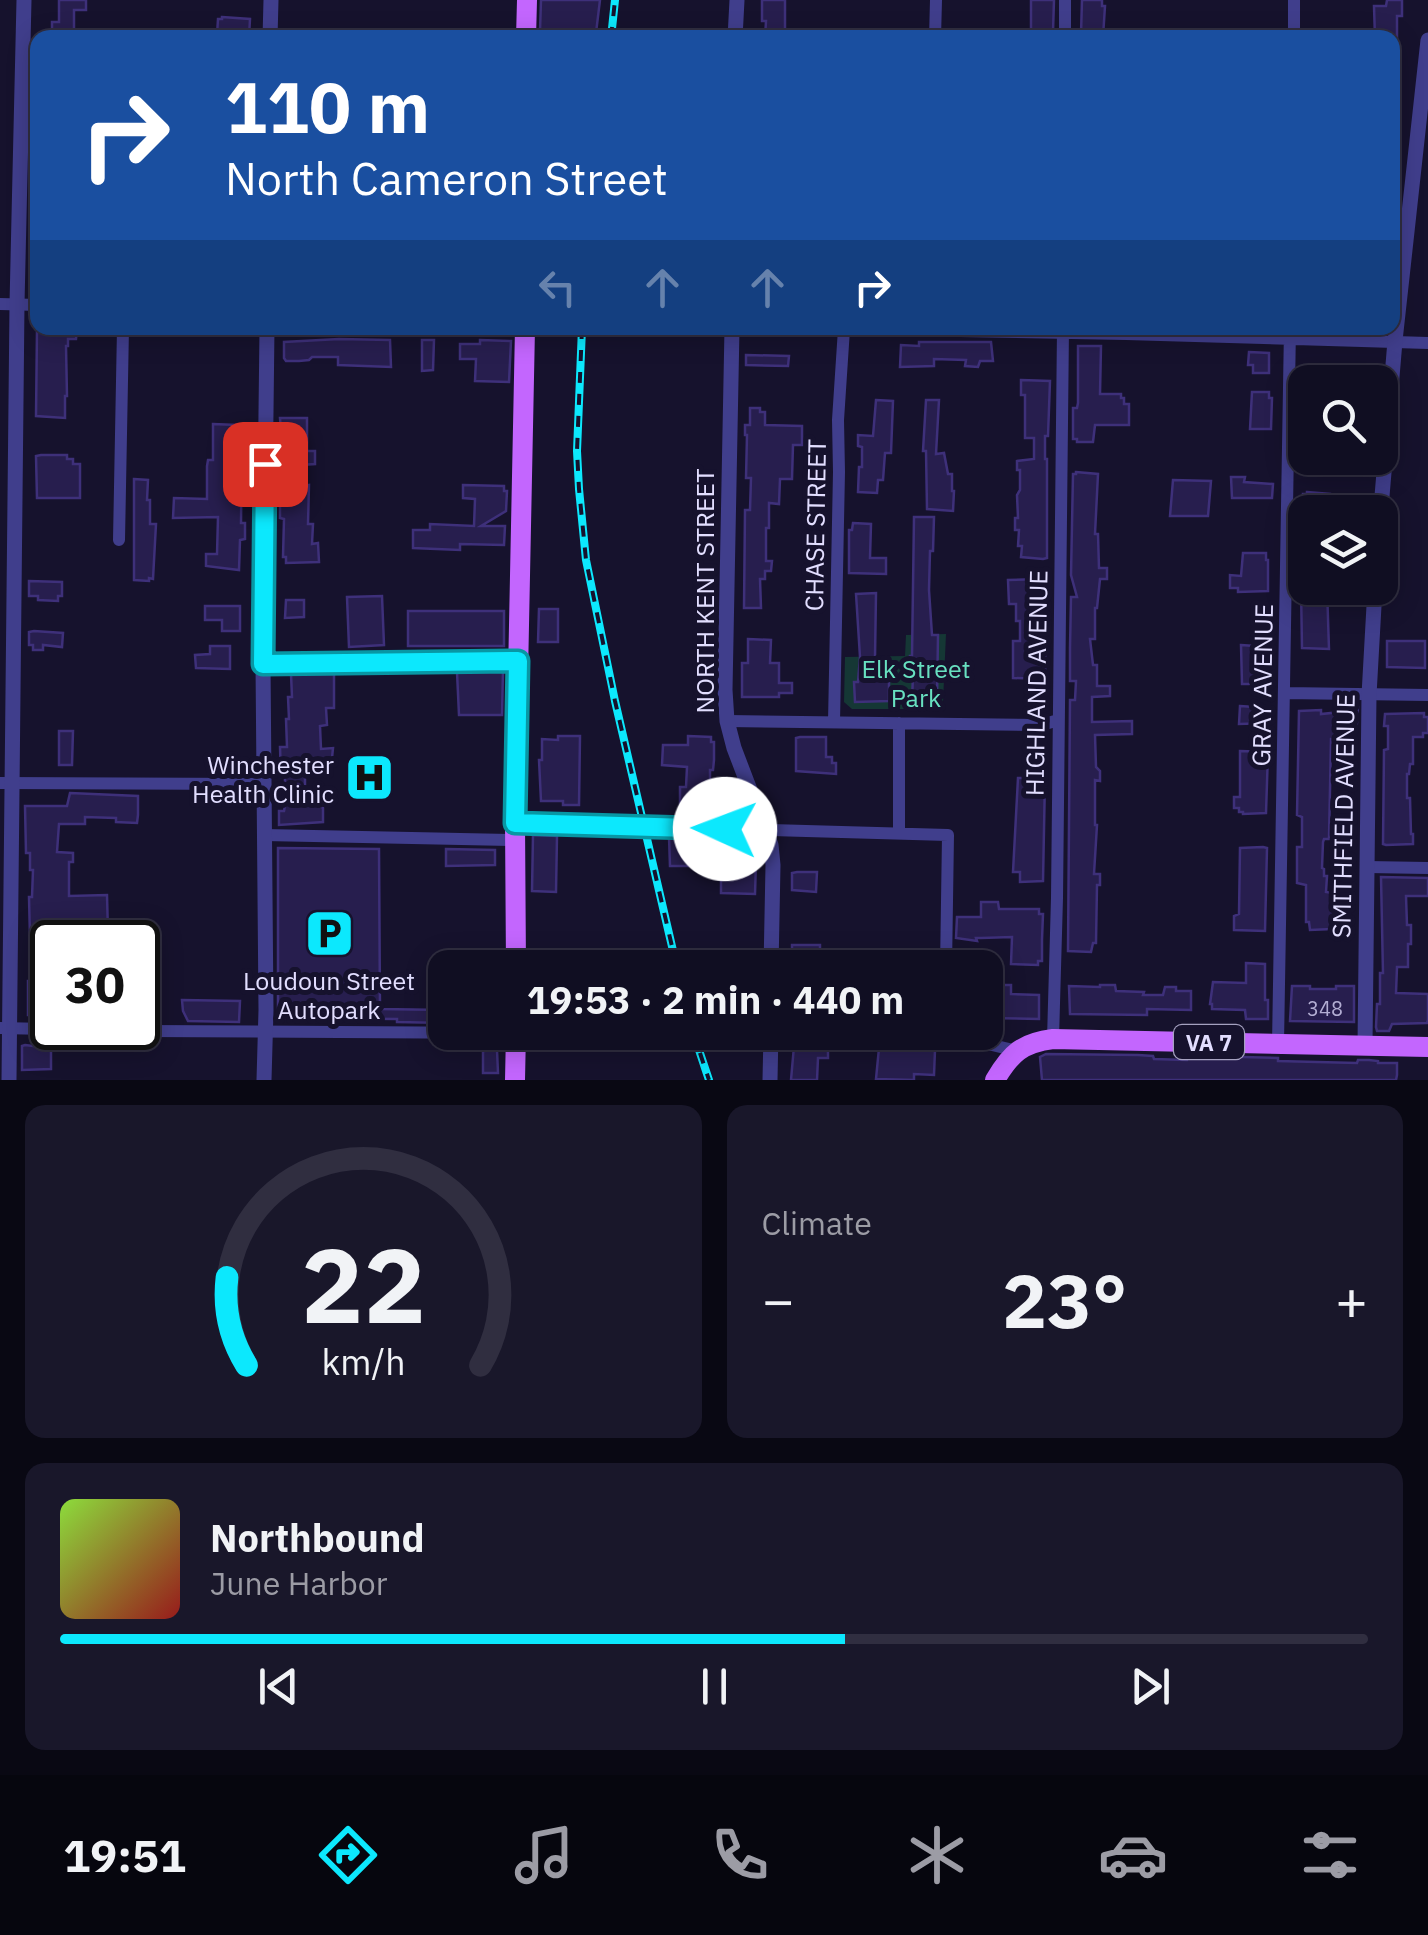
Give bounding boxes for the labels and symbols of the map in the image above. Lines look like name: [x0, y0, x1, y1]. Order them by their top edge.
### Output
pin: [223, 422, 308, 507]
street label: CHASE STREET: [797, 439, 833, 611]
street label: NORTH KENT STREET: [688, 469, 721, 713]
street label: HIGHLAND AVENUE: [1018, 570, 1054, 796]
street label: GRAY AVENUE: [1244, 603, 1280, 767]
park label: Elk Street Park: [861, 652, 971, 714]
street label: SMITHFIELD AVENUE: [1324, 694, 1362, 938]
place label: Winchester Health Clinic: [192, 748, 334, 810]
hospital icon: Winchester Health Clinic: [343, 752, 395, 804]
position arrow: [673, 777, 777, 881]
parking icon: Loudoun Street Autopark: [303, 908, 355, 960]
speed limit sign: 30: [30, 920, 160, 1050]
place label: Loudoun Street Autopark: [243, 964, 415, 1026]
house number: 348: [1307, 995, 1343, 1022]
road number: VA 7: [1174, 1025, 1244, 1059]

